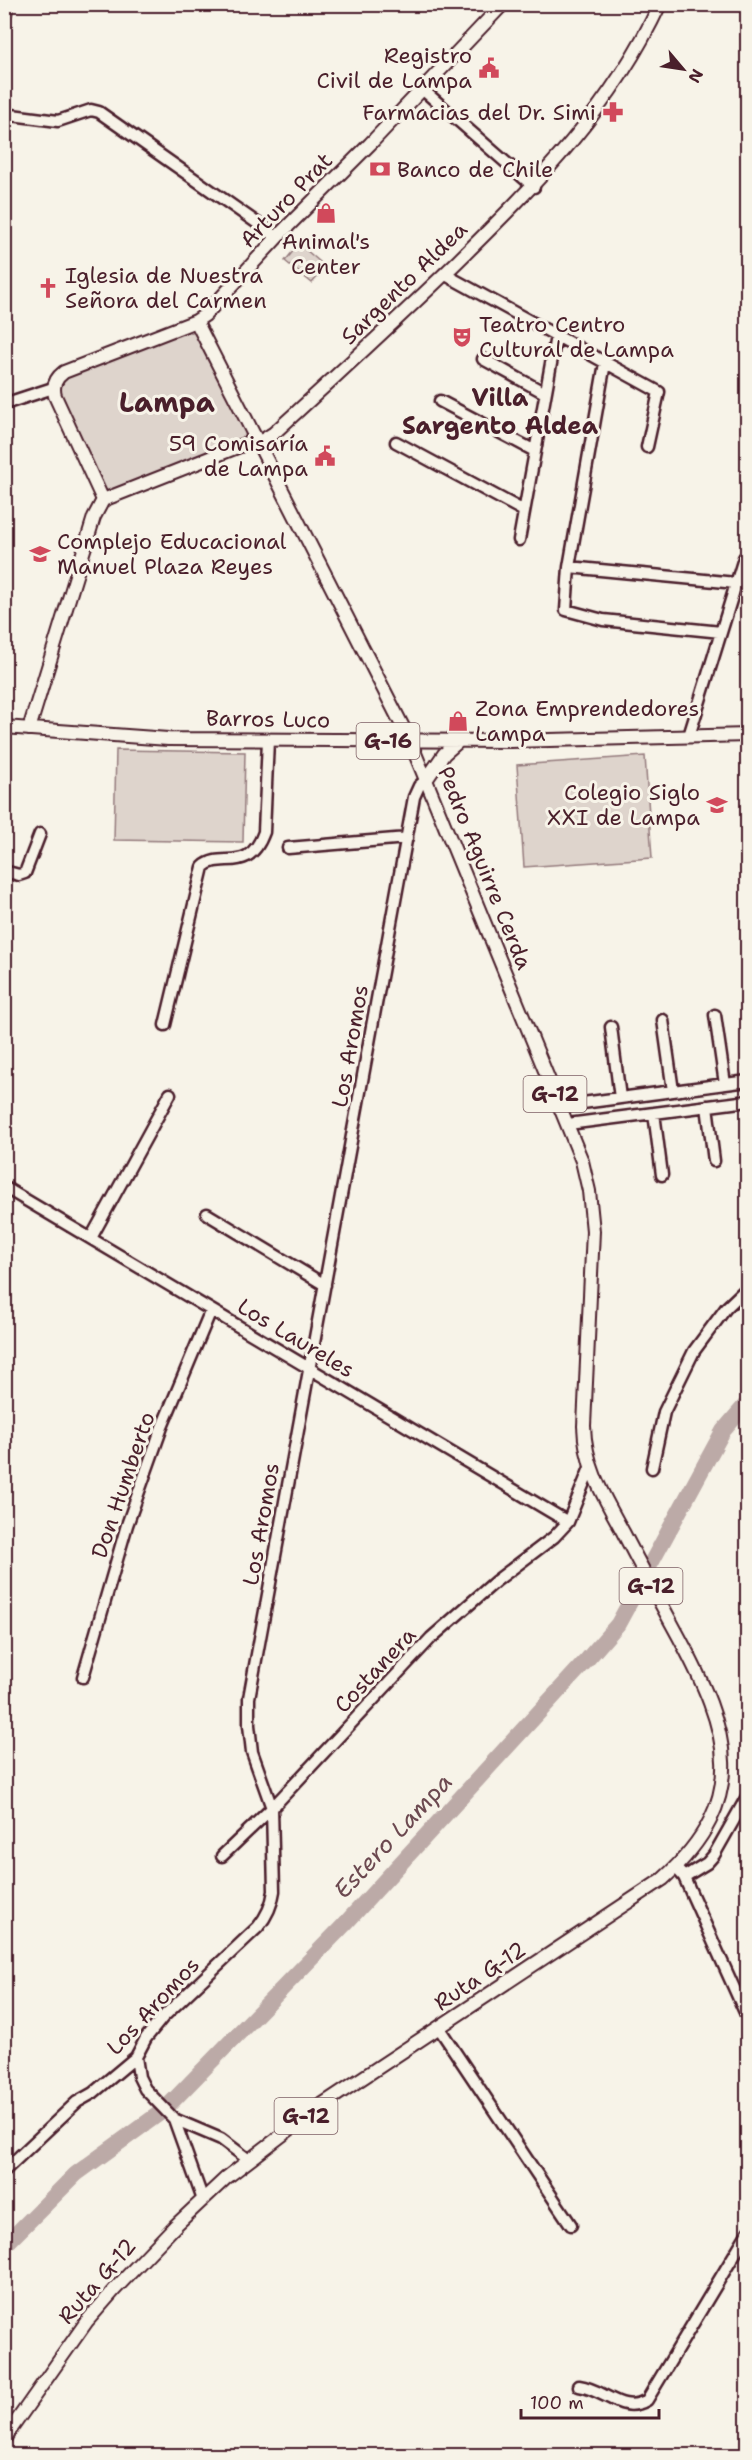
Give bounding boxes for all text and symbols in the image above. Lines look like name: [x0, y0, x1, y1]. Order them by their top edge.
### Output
north arrow: [653, 39, 713, 99]
place label: Registro Civil de Lampa: [316, 41, 472, 95]
public building icon: Registro Civil de Lampa: [477, 56, 501, 80]
text: N: [683, 65, 708, 87]
place label: Farmacias del Dr. Simi: [362, 98, 596, 127]
pharmacy icon: Farmacias del Dr. Simi: [601, 100, 625, 124]
street label: Arturo Prat: [233, 146, 339, 254]
place label: Banco de Chile: [397, 155, 554, 184]
bank icon: Banco de Chile: [368, 157, 392, 181]
shop icon: Animal's Center: [314, 201, 338, 225]
street label: Sargento Aldea: [335, 215, 474, 351]
place label: Animal's Center: [282, 227, 370, 281]
place label: Iglesia de Nuestra Señora del Carmen: [65, 261, 267, 315]
church icon: Iglesia de Nuestra Señora del Carmen: [36, 276, 60, 300]
place label: Teatro Centro Cultural de Lampa: [479, 310, 674, 364]
theatre icon: Teatro Centro Cultural de Lampa: [450, 325, 474, 349]
district label: Villa Sargento Aldea: [402, 382, 599, 442]
district label: Lampa: [119, 383, 215, 421]
place label: 59 Comisaría de Lampa: [169, 429, 308, 483]
public building icon: 59 Comisaría de Lampa: [313, 444, 337, 468]
place label: Complejo Educacional Manuel Plaza Reyes: [57, 527, 287, 581]
school or university icon: Complejo Educacional Manuel Plaza Reyes: [28, 542, 52, 566]
place label: Zona Emprendedores Lampa: [475, 694, 699, 748]
street label: Barros Luco: [206, 703, 330, 735]
shop icon: Zona Emprendedores Lampa: [446, 709, 470, 733]
road number: G-16: [356, 723, 420, 759]
street label: Pedro Aguirre Cerda: [431, 762, 539, 974]
place label: Colegio Siglo XXI de Lampa: [547, 778, 700, 832]
school or university icon: Colegio Siglo XXI de Lampa: [705, 793, 729, 817]
street label: Los Aromos: [325, 982, 375, 1110]
road number: G-12: [524, 1076, 586, 1112]
street label: Los Laureles: [232, 1292, 360, 1384]
street label: Don Humberto: [84, 1408, 162, 1562]
street label: Los Aromos: [236, 1460, 286, 1588]
road number: G-12: [620, 1568, 682, 1604]
street label: Costanera: [328, 1621, 422, 1719]
water label: Estero Lampa: [327, 1766, 459, 1906]
street label: Ruta G-12: [428, 1935, 532, 2017]
street label: Los Aromos: [100, 1951, 206, 2061]
road number: G-12: [274, 2098, 338, 2134]
street label: Ruta G-12: [52, 2232, 142, 2330]
scale bar: [521, 2382, 659, 2420]
text: 100 m: [530, 2391, 584, 2415]

